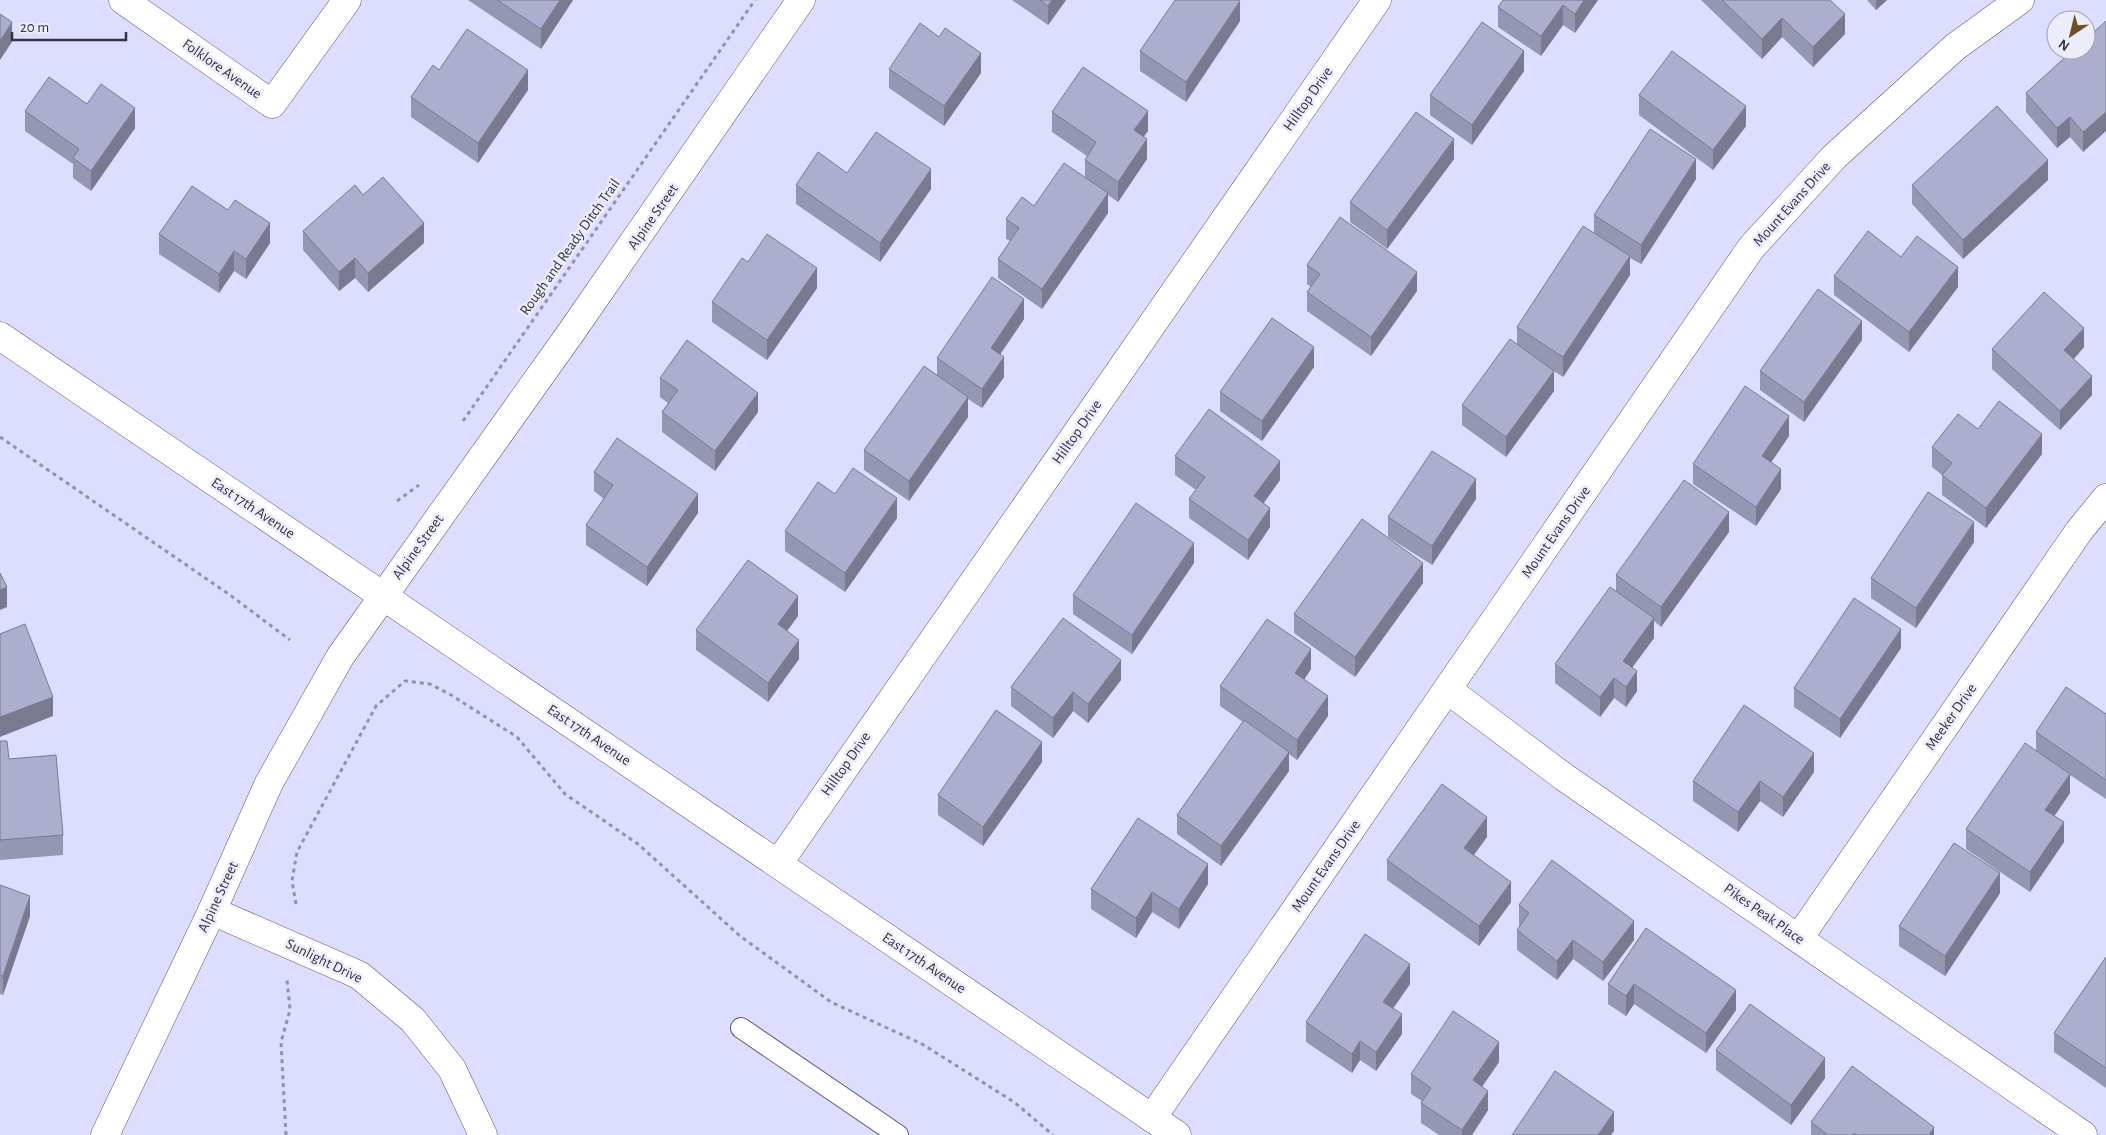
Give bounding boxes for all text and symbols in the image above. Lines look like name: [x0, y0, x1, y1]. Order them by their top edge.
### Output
scale bar: [12, 10, 126, 42]
north arrow: [2046, 10, 2096, 60]
text: 20 m: [20, 20, 49, 35]
street label: Folklore Avenue: [180, 36, 264, 102]
text: N: [2056, 36, 2072, 53]
street label: Hilltop Drive: [1280, 64, 1336, 134]
street label: Mount Evans Drive: [1750, 159, 1834, 249]
street label: Rough and Ready Ditch Trail: [517, 176, 623, 318]
street label: Alpine Street: [625, 181, 681, 252]
street label: Hilltop Drive: [1049, 397, 1105, 467]
street label: East 17th Avenue: [209, 475, 297, 541]
street label: Mount Evans Drive: [1519, 483, 1593, 581]
street label: Alpine Street: [390, 512, 447, 582]
street label: Meeker Drive: [1923, 681, 1979, 753]
street label: East 17th Avenue: [545, 702, 633, 768]
street label: Hilltop Drive: [818, 729, 874, 799]
street label: Mount Evans Drive: [1289, 817, 1363, 915]
street label: Alpine Street: [195, 859, 241, 935]
street label: Pikes Peak Place: [1721, 881, 1807, 947]
street label: East 17th Avenue: [880, 930, 968, 996]
street label: Sunlight Drive: [283, 936, 365, 986]

